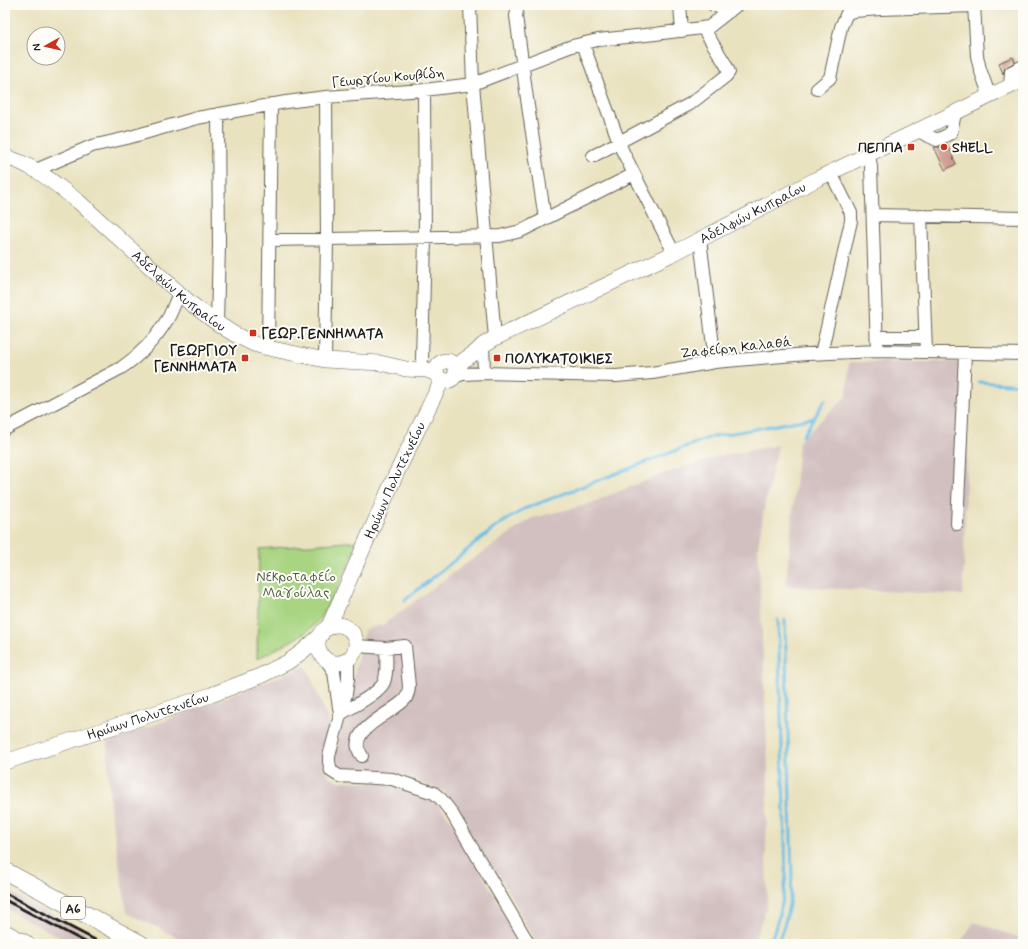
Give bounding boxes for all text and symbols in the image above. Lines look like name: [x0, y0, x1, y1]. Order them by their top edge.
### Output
north arrow: [26, 26, 66, 66]
text: N: [30, 43, 45, 52]
street label: Γεωργίου Κουβίδη: [331, 64, 445, 92]
place label: ΠΕΠΠΑ: [858, 139, 903, 157]
place label: SHELL: [952, 139, 993, 157]
marker: ΠΕΠΠΑ: [906, 142, 916, 152]
marker: SHELL: [939, 142, 949, 152]
street label: Αδελφών Κυπραίου: [697, 178, 809, 248]
street label: Αδελφών Κυπραίου: [128, 247, 229, 336]
place label: ΓΕΩΡ.ΓΕΝΝΗΜΑΤΑ: [261, 325, 384, 343]
marker: ΓΕΩΡ.ΓΕΝΝΗΜΑΤΑ: [248, 328, 258, 338]
street label: Ζαφείρη Καλαθά: [680, 333, 793, 363]
place label: ΓΕΩΡΓΙΟΥ ΓΕΝΝΗΜΑΤΑ: [154, 342, 237, 376]
place label: ΠΟΛΥΚΑΤΟΙΚΙΕΣ: [505, 350, 613, 368]
marker: ΓΕΩΡΓΙΟΥ ΓΕΝΝΗΜΑΤΑ: [240, 353, 250, 363]
marker: ΠΟΛΥΚΑΤΟΙΚΙΕΣ: [492, 353, 502, 363]
street label: Ηρώων Πολυτεχνείου: [360, 419, 430, 542]
park label: Νεκροταφείο Μαγούλας: [256, 568, 336, 602]
street label: Ηρώων Πολυτεχνείου: [85, 688, 211, 745]
road number: Α6: [61, 897, 85, 919]

